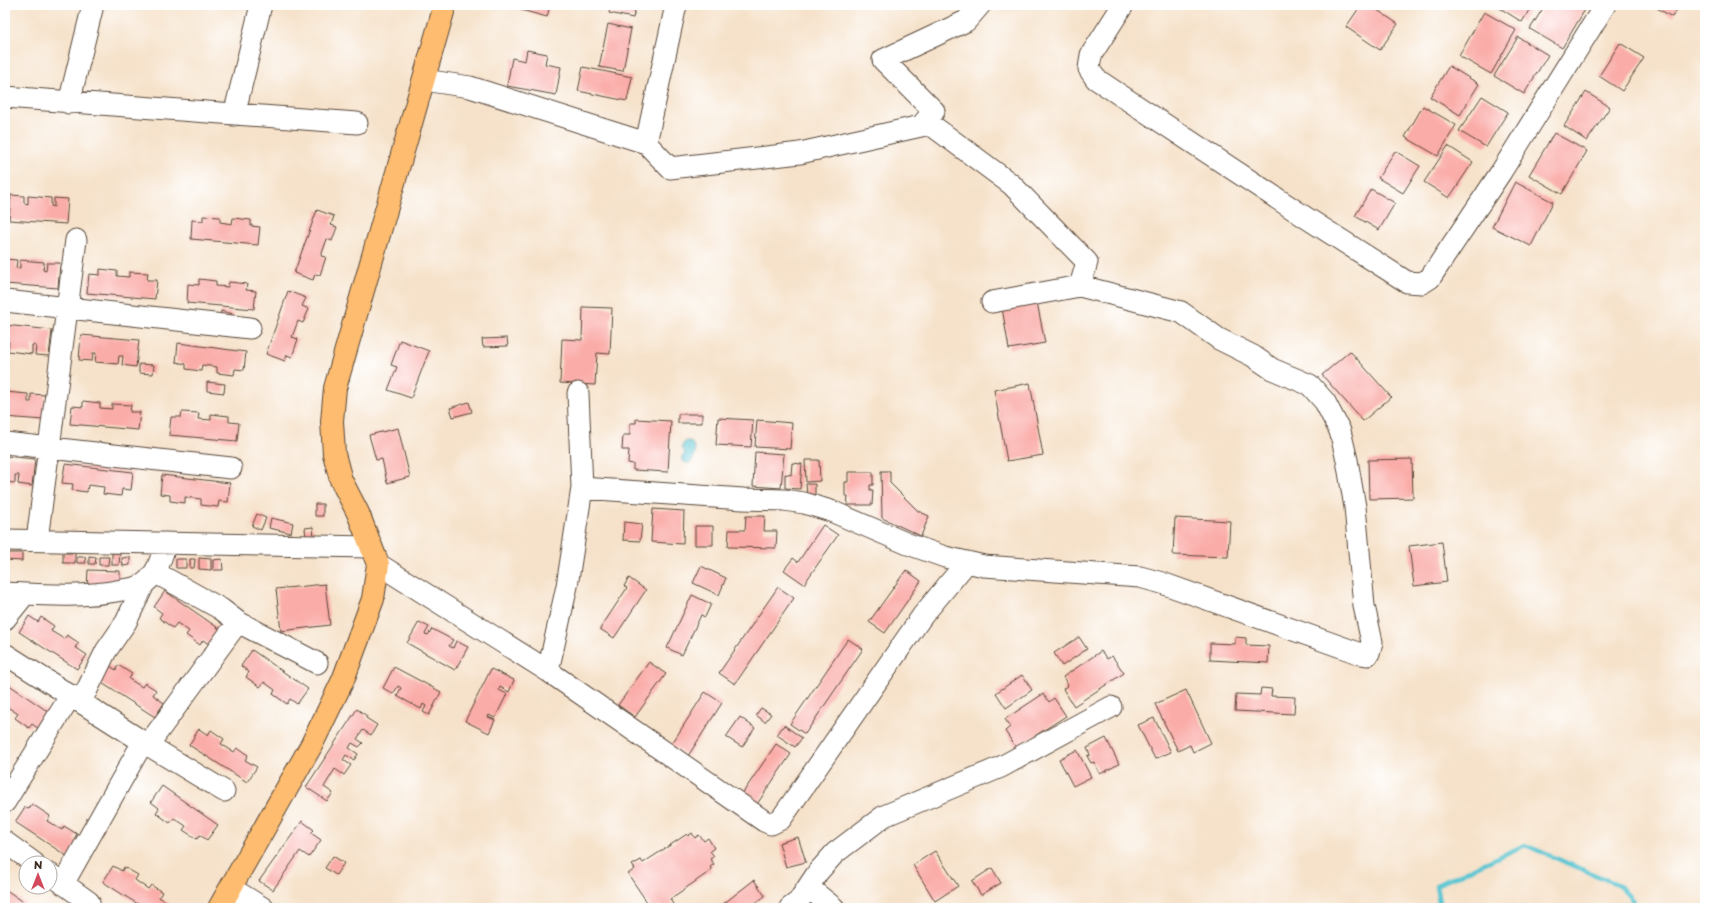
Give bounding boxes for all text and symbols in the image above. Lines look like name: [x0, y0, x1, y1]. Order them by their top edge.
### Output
north arrow: [18, 855, 58, 895]
text: N: [34, 856, 43, 873]

